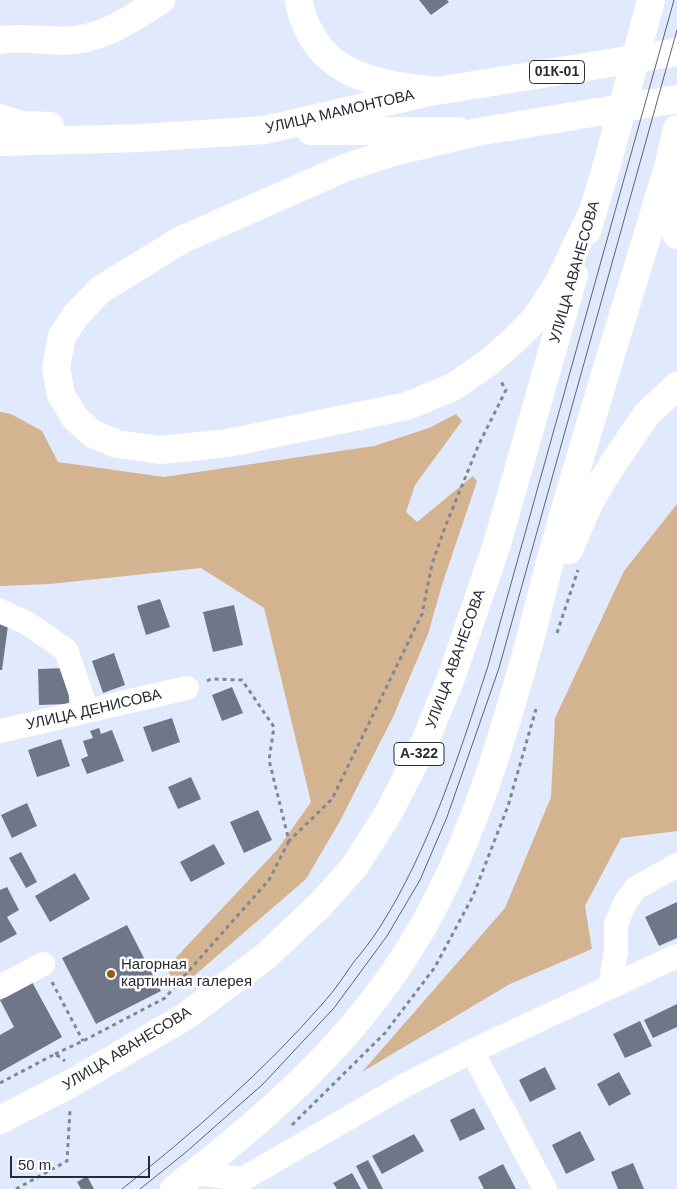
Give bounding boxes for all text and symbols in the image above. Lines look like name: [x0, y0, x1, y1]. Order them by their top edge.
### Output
road number: 01К-01: [530, 61, 584, 84]
street label: УЛИЦА МАМОНТОВА: [264, 86, 416, 138]
street label: УЛИЦА АВАНЕСОВА: [546, 199, 604, 345]
street label: УЛИЦА АВАНЕСОВА: [422, 587, 490, 731]
street label: УЛИЦА ДЕНИСОВА: [25, 686, 163, 734]
road number: А-322: [394, 742, 444, 766]
place label: Нагорная картинная галерея: [121, 956, 252, 991]
marker: Нагорная картинная галерея: [105, 968, 117, 980]
street label: УЛИЦА АВАНЕСОВА: [59, 1003, 195, 1095]
scale bar: [12, 1146, 152, 1178]
text: 50 m: [18, 1156, 51, 1173]

